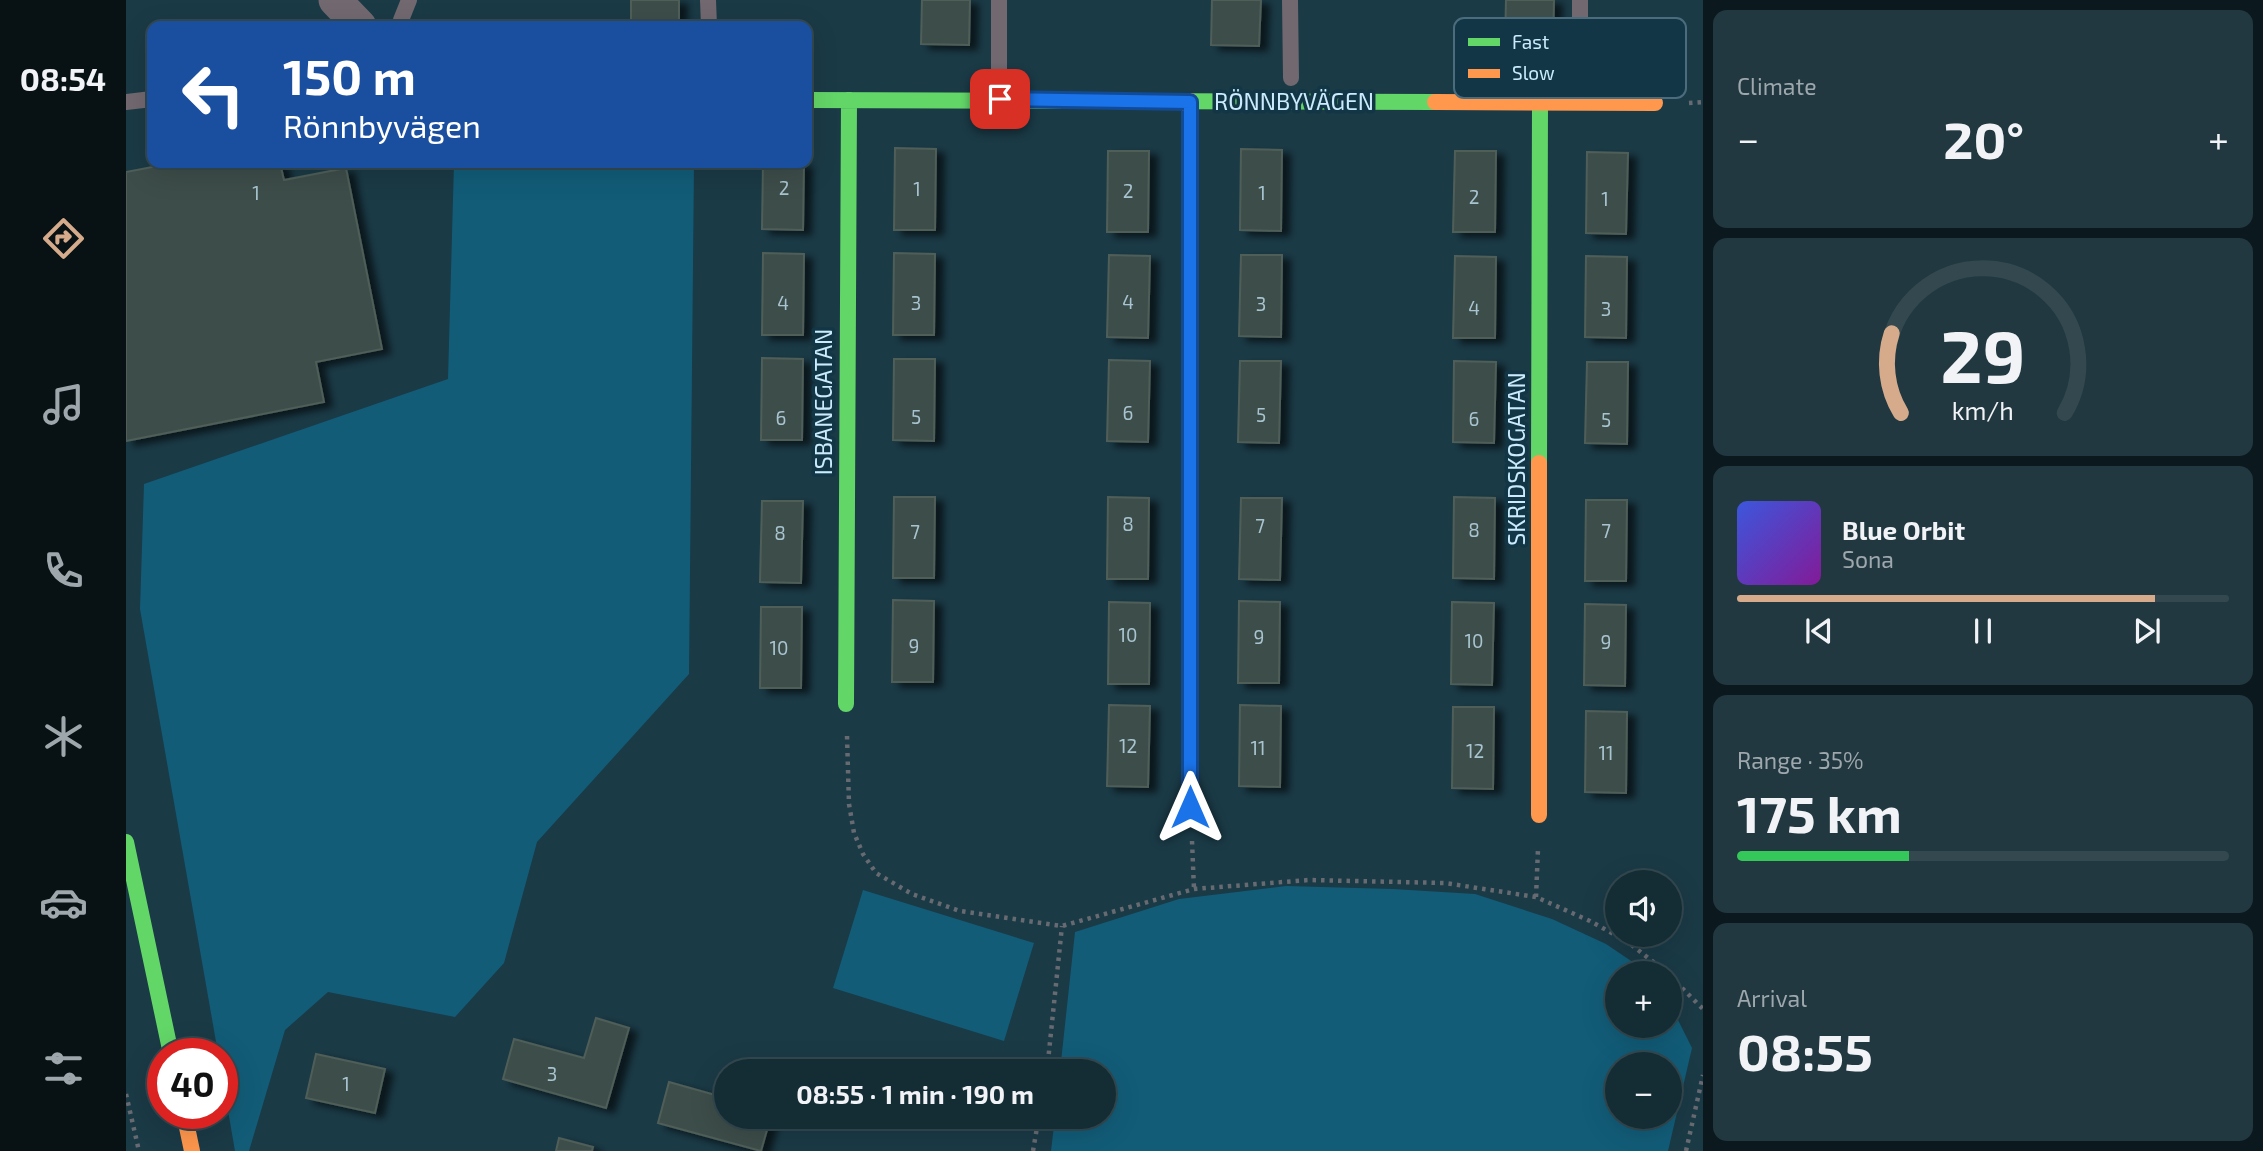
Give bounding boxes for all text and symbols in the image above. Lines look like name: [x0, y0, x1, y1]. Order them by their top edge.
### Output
legend: [1454, 18, 1686, 98]
text: Fast: [1512, 30, 1549, 53]
text: 150 m: [283, 46, 416, 105]
icon: left: [168, 49, 259, 140]
text: 08:54: [20, 59, 106, 97]
text: Slow: [1512, 61, 1555, 84]
pin: [970, 69, 1030, 129]
text: Climate: [1737, 72, 1817, 100]
icon: arrive: [981, 80, 1019, 118]
street label: RÖNNBYVÄGEN: [1214, 87, 1374, 115]
text: Rönnbyvägen: [283, 106, 481, 144]
text: 20°: [1943, 107, 2024, 169]
text: −: [1737, 115, 1759, 161]
text: +: [2208, 115, 2229, 161]
house number: 2: [779, 176, 789, 199]
house number: 1: [913, 177, 921, 200]
house number: 2: [1123, 179, 1133, 202]
house number: 1: [252, 181, 260, 204]
house number: 1: [1258, 181, 1266, 204]
house number: 2: [1469, 185, 1479, 208]
house number: 1: [1601, 187, 1609, 210]
icon: directions: [39, 214, 88, 263]
house number: 4: [1122, 290, 1134, 313]
house number: 4: [777, 291, 789, 314]
house number: 3: [911, 291, 921, 314]
house number: 3: [1256, 292, 1266, 315]
house number: 4: [1468, 296, 1480, 319]
house number: 3: [1601, 297, 1611, 320]
text: 29: [1940, 311, 2026, 399]
street label: ISBANEGATAN: [809, 329, 837, 475]
street label: SKRIDSKOGATAN: [1502, 372, 1530, 546]
icon: music: [39, 380, 88, 429]
text: km/h: [1952, 395, 2014, 425]
house number: 6: [1123, 401, 1133, 424]
house number: 5: [1256, 403, 1266, 426]
house number: 5: [911, 405, 921, 428]
house number: 6: [776, 406, 786, 429]
house number: 6: [1469, 407, 1479, 430]
house number: 5: [1601, 408, 1611, 431]
house number: 8: [1122, 512, 1134, 535]
house number: 7: [1255, 514, 1265, 537]
text: Blue Orbit: [1842, 514, 1965, 545]
house number: 8: [1468, 518, 1480, 541]
house number: 7: [1601, 519, 1611, 542]
house number: 7: [910, 520, 920, 543]
house number: 8: [774, 521, 786, 544]
text: Sona: [1842, 545, 1894, 573]
icon: phone: [39, 546, 88, 595]
icon: previous: [1800, 612, 1838, 650]
icon: pause: [1964, 612, 2002, 650]
icon: next: [2128, 612, 2166, 650]
house number: 10: [1118, 623, 1138, 646]
house number: 9: [1254, 625, 1264, 648]
house number: 10: [1464, 629, 1484, 652]
house number: 9: [1601, 630, 1611, 653]
house number: 9: [909, 634, 919, 657]
house number: 10: [769, 636, 789, 659]
icon: climate: [39, 712, 88, 761]
house number: 12: [1119, 734, 1137, 757]
house number: 11: [1250, 736, 1266, 759]
house number: 12: [1466, 739, 1484, 762]
house number: 11: [1598, 741, 1614, 764]
text: Range · 35%: [1737, 746, 1864, 774]
position arrow: [1153, 770, 1227, 844]
text: 175 km: [1737, 781, 1902, 843]
map controls: [1605, 870, 1682, 1129]
button: sound: [1605, 870, 1682, 947]
icon: car: [39, 878, 88, 927]
button: +: [1605, 961, 1682, 1038]
text: Arrival: [1737, 984, 1807, 1012]
text: 08:55: [1737, 1019, 1873, 1081]
speed limit sign: 40: [147, 1038, 238, 1129]
icon: filters: [39, 1044, 88, 1093]
button: −: [1605, 1052, 1682, 1129]
house number: 3: [547, 1062, 557, 1085]
house number: 1: [342, 1072, 350, 1095]
text: 08:55 · 1 min · 190 m: [796, 1078, 1034, 1109]

